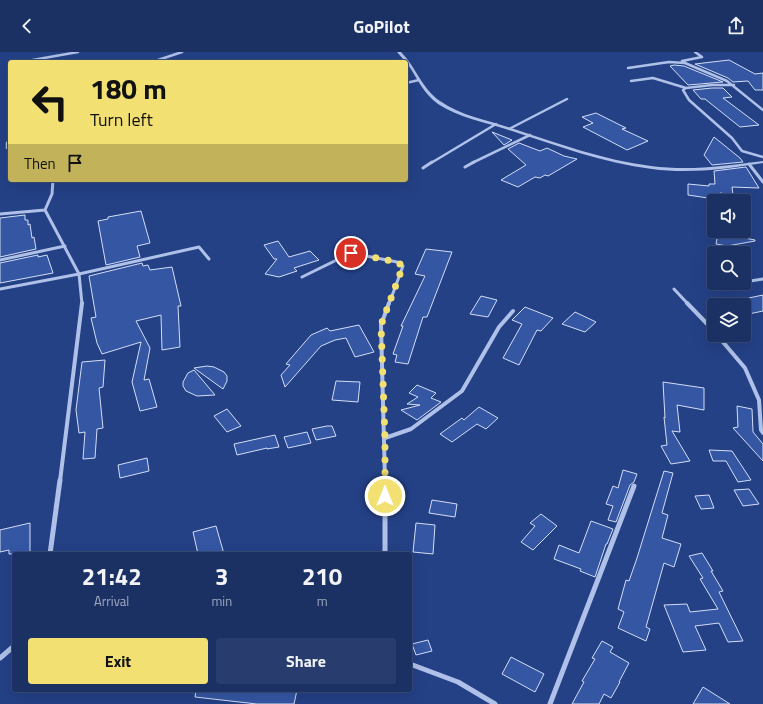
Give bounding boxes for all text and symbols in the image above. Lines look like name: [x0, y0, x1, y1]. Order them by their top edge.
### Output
text: GoPilot: [353, 13, 410, 40]
icon: back: [16, 15, 38, 37]
icon: share: [725, 15, 747, 37]
text: 180 m: [90, 67, 167, 110]
icon: left: [24, 76, 76, 128]
text: Turn left: [90, 106, 153, 133]
text: Then: [24, 152, 56, 175]
icon: arrive: [64, 152, 86, 174]
map controls: [707, 194, 751, 342]
button: sound: [707, 194, 751, 238]
pin: [334, 236, 368, 270]
icon: arrive: [340, 242, 362, 264]
button: search: [707, 246, 751, 290]
button: layers: [707, 298, 751, 342]
position arrow: [364, 475, 406, 517]
text: 21:42: [82, 558, 142, 594]
text: 3: [215, 558, 229, 594]
text: 210: [302, 558, 342, 594]
text: Arrival: [94, 591, 129, 611]
text: min: [211, 591, 232, 611]
text: m: [317, 591, 328, 611]
button: Exit: [28, 638, 208, 684]
button: Share: [216, 638, 396, 684]

